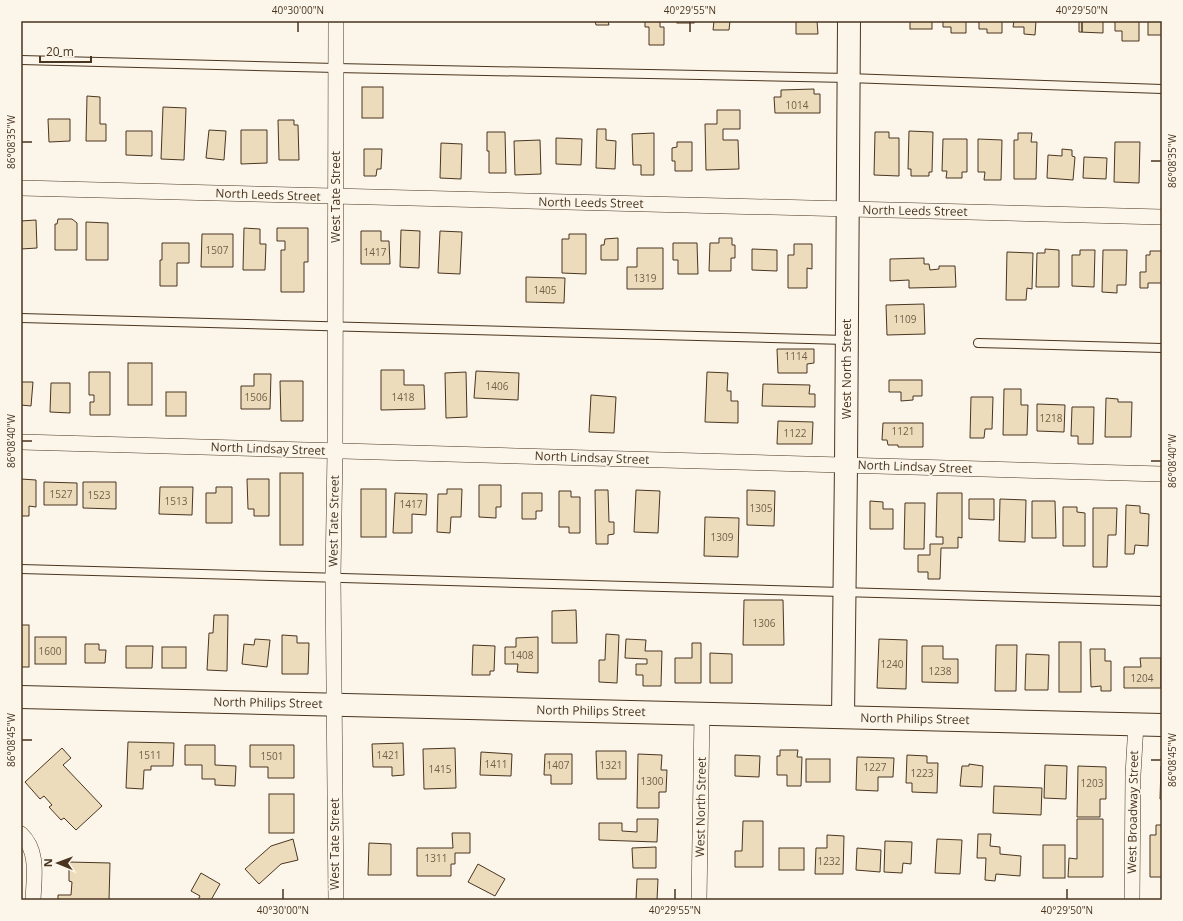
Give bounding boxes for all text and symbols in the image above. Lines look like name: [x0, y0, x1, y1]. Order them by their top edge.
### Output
text: 40°30'00"N: [272, 3, 324, 17]
text: 40°29'55"N: [664, 3, 716, 17]
text: 40°29'50"N: [1056, 3, 1108, 17]
scale bar: [40, 38, 91, 64]
text: 20 m: [46, 43, 74, 60]
house number: 1014: [786, 98, 809, 112]
text: 86°08'35"W: [4, 114, 18, 169]
text: 86°08'35"W: [1165, 133, 1179, 188]
street label: West Tate Street: [327, 151, 344, 243]
street label: North Leeds Street: [215, 184, 321, 205]
street label: North Leeds Street: [538, 193, 644, 212]
street label: North Leeds Street: [862, 201, 968, 220]
house number: 1507: [206, 243, 229, 257]
house number: 1417: [364, 245, 387, 259]
house number: 1319: [634, 271, 657, 285]
house number: 1405: [534, 283, 557, 297]
house number: 1109: [894, 312, 917, 326]
street label: West North Street: [838, 319, 855, 419]
house number: 1114: [785, 349, 808, 363]
house number: 1406: [486, 379, 509, 393]
house number: 1506: [245, 390, 268, 404]
house number: 1418: [392, 390, 415, 404]
house number: 1218: [1040, 411, 1063, 425]
text: 86°08'40"W: [4, 413, 18, 468]
house number: 1121: [892, 424, 914, 438]
house number: 1122: [784, 426, 807, 440]
text: 86°08'40"W: [1165, 433, 1179, 488]
street label: North Lindsay Street: [210, 438, 326, 459]
street label: North Lindsay Street: [534, 447, 650, 468]
street label: North Lindsay Street: [857, 456, 973, 477]
street label: West Tate Street: [324, 475, 343, 567]
house number: 1527: [50, 487, 73, 501]
house number: 1523: [88, 488, 111, 502]
house number: 1513: [165, 494, 188, 508]
house number: 1417: [400, 497, 423, 511]
house number: 1305: [750, 501, 773, 515]
house number: 1309: [711, 530, 734, 544]
house number: 1306: [753, 616, 776, 630]
house number: 1600: [39, 644, 62, 658]
house number: 1408: [511, 648, 534, 662]
house number: 1240: [881, 657, 904, 671]
house number: 1238: [929, 664, 952, 678]
house number: 1204: [1131, 671, 1154, 685]
street label: North Philips Street: [213, 693, 323, 712]
street label: North Philips Street: [536, 701, 646, 720]
street label: North Philips Street: [860, 709, 970, 728]
text: 86°08'45"W: [4, 712, 18, 767]
text: 86°08'45"W: [1165, 732, 1179, 787]
house number: 1511: [139, 748, 161, 762]
house number: 1421: [377, 748, 399, 762]
house number: 1501: [261, 749, 283, 763]
street label: West Broadway Street: [1123, 750, 1142, 874]
house number: 1411: [485, 757, 507, 771]
street label: West North Street: [691, 757, 710, 857]
house number: 1407: [547, 758, 570, 772]
house number: 1321: [600, 758, 622, 772]
house number: 1227: [864, 760, 887, 774]
house number: 1415: [429, 762, 452, 776]
house number: 1223: [911, 766, 934, 780]
house number: 1300: [641, 774, 664, 788]
house number: 1203: [1081, 776, 1104, 790]
street label: West Tate Street: [326, 798, 343, 890]
north arrow: [38, 843, 78, 883]
house number: 1311: [425, 851, 447, 865]
house number: 1232: [818, 854, 841, 868]
text: N: [40, 858, 55, 867]
text: 40°30'00"N: [257, 903, 309, 917]
text: 40°29'55"N: [649, 903, 701, 917]
text: 40°29'50"N: [1041, 903, 1093, 917]

